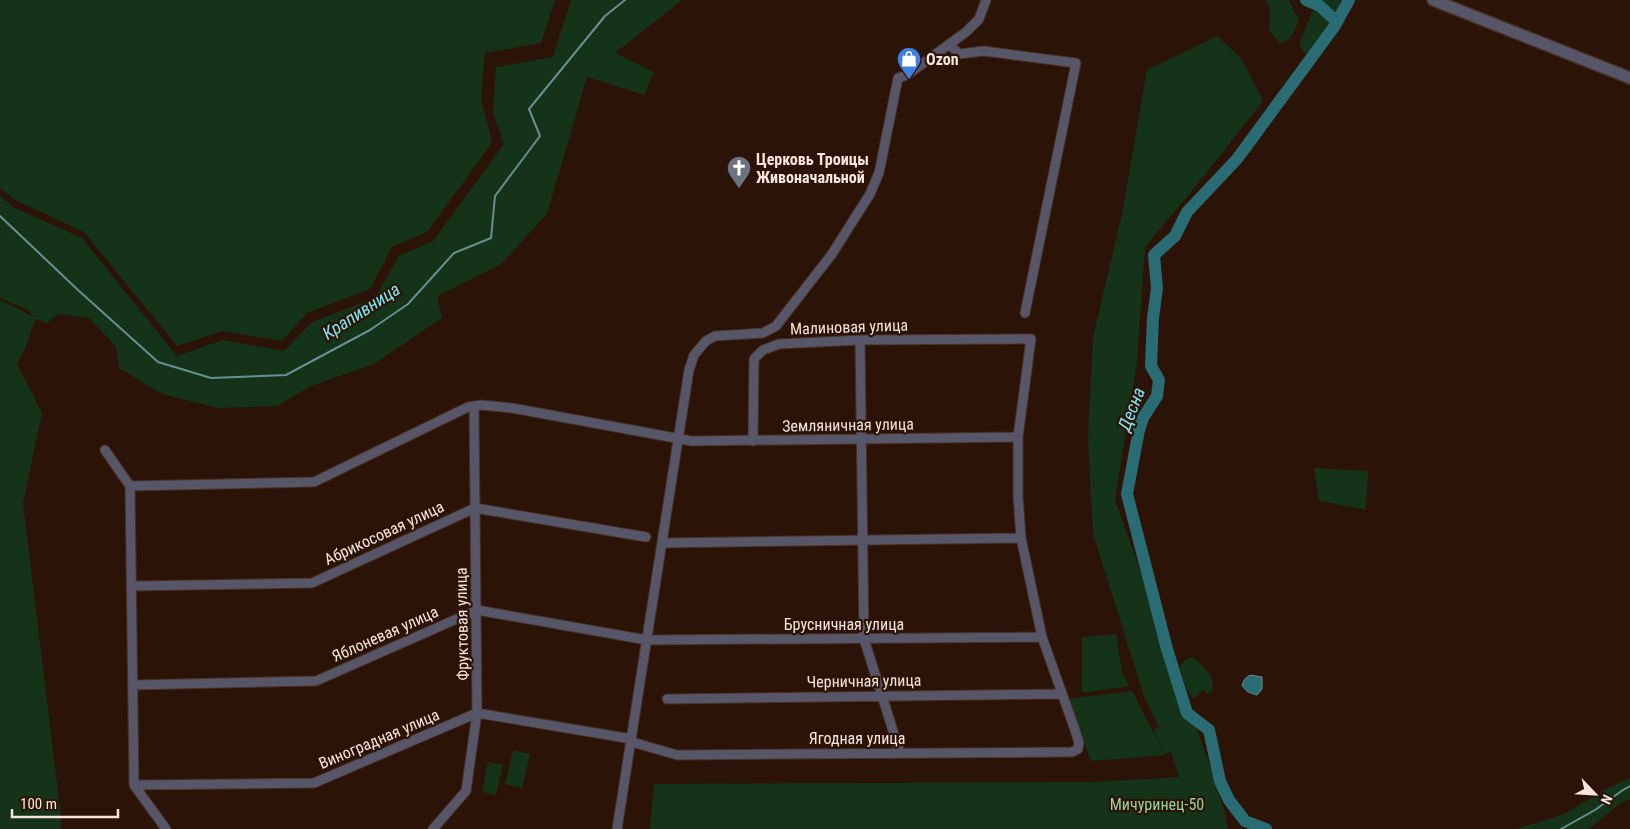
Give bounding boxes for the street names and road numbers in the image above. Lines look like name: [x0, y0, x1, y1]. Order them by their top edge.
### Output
street label: Малиновая улица: [790, 315, 908, 339]
street label: Земляничная улица: [782, 414, 914, 436]
street label: Абрикосовая улица: [321, 497, 447, 569]
street label: Фруктовая улица: [452, 567, 472, 681]
street label: Яблоневая улица: [329, 602, 441, 666]
street label: Брусничная улица: [784, 615, 904, 634]
street label: Черничная улица: [806, 670, 922, 692]
street label: Виноградная улица: [316, 705, 442, 773]
street label: Ягодная улица: [809, 729, 905, 748]

